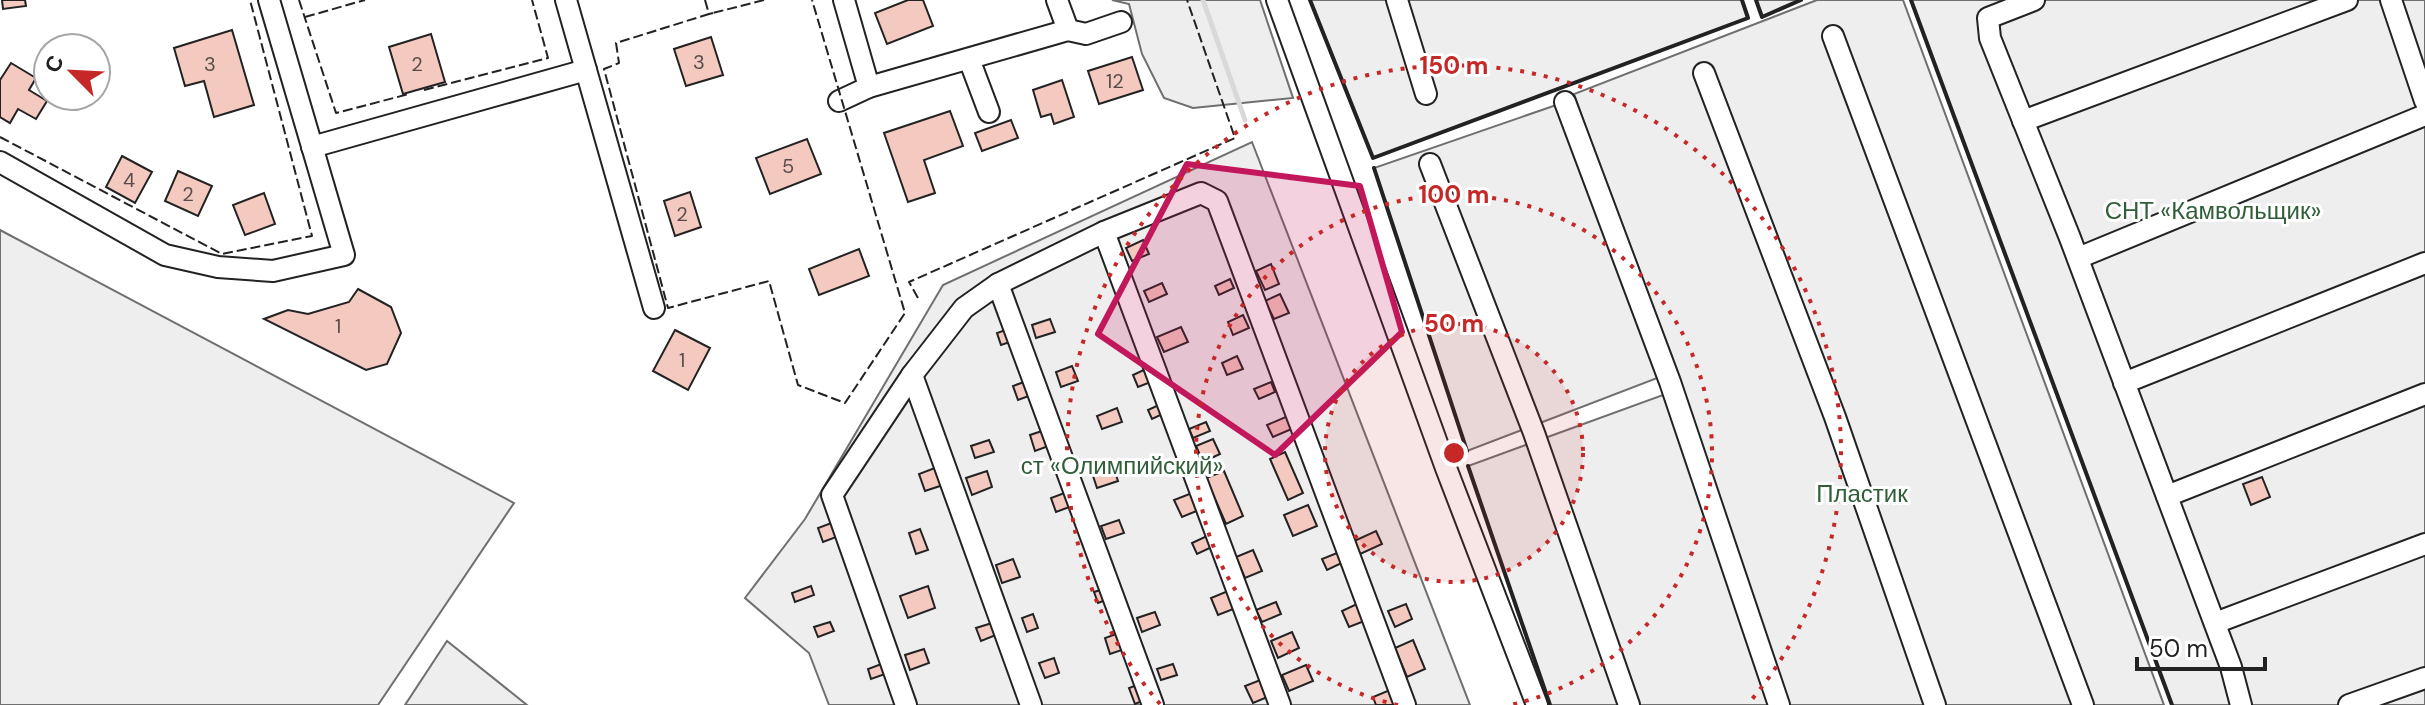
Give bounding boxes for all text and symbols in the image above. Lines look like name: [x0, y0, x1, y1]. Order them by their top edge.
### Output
north arrow: [32, 32, 112, 112]
house number: 3: [693, 49, 705, 75]
text: 150 m: [1420, 50, 1488, 81]
text: С: [38, 51, 71, 77]
house number: 3: [204, 51, 216, 77]
house number: 2: [411, 51, 423, 77]
house number: 12: [1106, 68, 1124, 94]
house number: 5: [782, 153, 794, 179]
house number: 4: [123, 167, 135, 193]
text: 100 m: [1419, 179, 1489, 210]
house number: 2: [182, 181, 194, 207]
park label: СНТ «Камвольщик»: [2105, 195, 2321, 226]
house number: 2: [676, 201, 688, 227]
text: 50 m: [1424, 308, 1484, 339]
house number: 1: [335, 313, 341, 339]
house number: 1: [679, 347, 685, 373]
centre of rings: [1440, 439, 1468, 467]
park label: ст «Олимпийский»: [1021, 450, 1223, 481]
park label: Пластик: [1816, 478, 1908, 509]
scale bar: [2137, 621, 2265, 671]
text: 50 m: [2149, 633, 2208, 664]

